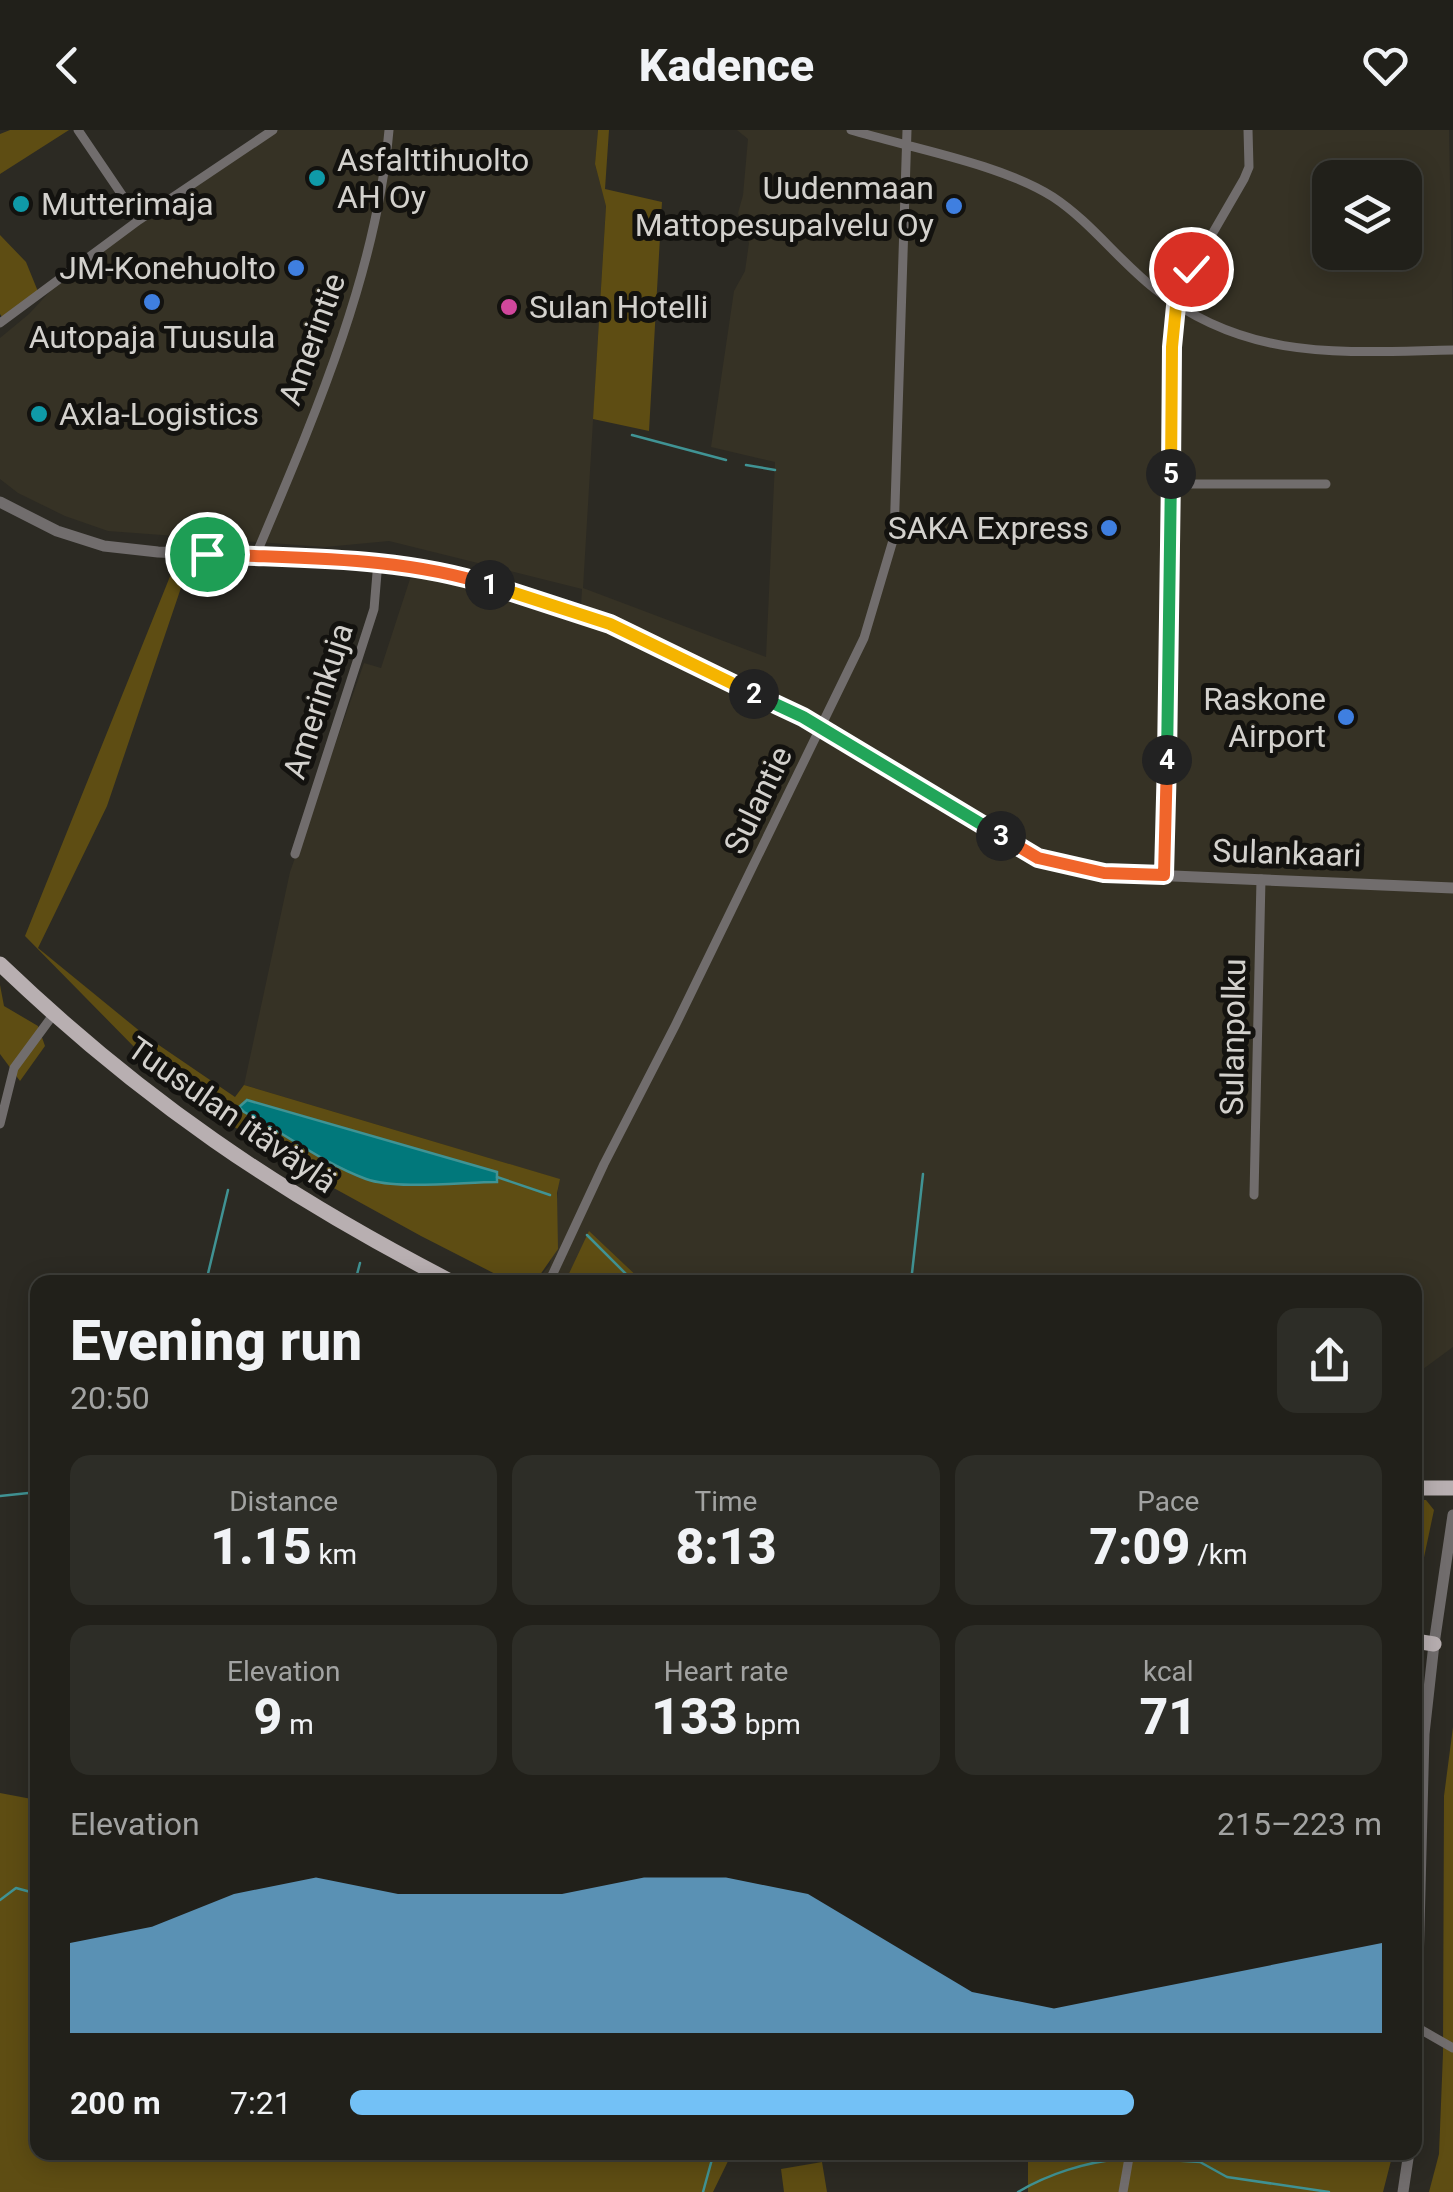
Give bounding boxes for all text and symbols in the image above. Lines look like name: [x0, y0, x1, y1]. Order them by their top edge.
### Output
icon: back: [40, 38, 95, 93]
icon: heart: [1358, 38, 1413, 93]
text: Kadence: [639, 39, 814, 92]
place label: Asfalttihuolto AH Oy: [337, 141, 529, 216]
map controls: [1312, 160, 1422, 270]
button: layers: [1312, 160, 1422, 270]
marker: Asfalttihuolto AH Oy: [306, 167, 328, 189]
place label: Uudenmaan Mattopesupalvelu Oy: [635, 169, 934, 244]
place label: Mutterimaja: [41, 185, 214, 223]
marker: Mutterimaja: [10, 193, 32, 215]
marker: Uudenmaan Mattopesupalvelu Oy: [943, 195, 965, 217]
pin: [1149, 227, 1234, 312]
icon: check: [1164, 242, 1219, 297]
place label: JM-Konehuolto: [59, 249, 276, 287]
marker: JM-Konehuolto: [285, 257, 307, 279]
street label: Amerintie: [271, 268, 353, 410]
place label: Sulan Hotelli: [529, 288, 708, 326]
marker: Autopaja Tuusula: [141, 291, 163, 313]
marker: Sulan Hotelli: [498, 296, 520, 318]
place label: Autopaja Tuusula: [29, 318, 275, 356]
place label: Axla-Logistics: [59, 395, 259, 433]
marker: Axla-Logistics: [28, 403, 50, 425]
pin: 5: [1146, 449, 1196, 499]
text: 5: [1163, 457, 1179, 490]
place label: SAKA Express: [888, 509, 1089, 547]
pin: [165, 512, 250, 597]
marker: SAKA Express: [1098, 517, 1120, 539]
icon: arrive: [180, 527, 235, 582]
pin: 1: [465, 560, 515, 610]
text: 1: [482, 568, 498, 601]
street label: Amerinkuja: [275, 619, 361, 783]
pin: 2: [729, 669, 779, 719]
text: 2: [746, 677, 762, 710]
place label: Raskone Airport: [1203, 680, 1326, 755]
marker: Raskone Airport: [1335, 706, 1357, 728]
pin: 4: [1142, 735, 1192, 785]
street label: Sulantie: [716, 740, 800, 860]
text: 4: [1159, 743, 1175, 776]
pin: 3: [976, 811, 1026, 861]
text: 3: [993, 819, 1009, 852]
street label: Sulankaari: [1212, 831, 1362, 875]
street label: Sulanpolku: [1213, 958, 1253, 1116]
street label: Tuusulan itäväylä: [120, 1029, 344, 1201]
button: share: [1277, 1308, 1382, 1413]
text: Evening run: [70, 1309, 362, 1373]
text: 20:50: [70, 1379, 150, 1417]
text: Distance: [229, 1485, 338, 1518]
text: Time: [695, 1485, 757, 1518]
text: Pace: [1137, 1485, 1199, 1518]
text: 1.15: [210, 1518, 311, 1576]
text: 8:13: [675, 1518, 777, 1576]
text: 7:09: [1089, 1518, 1190, 1576]
text: km: [311, 1538, 357, 1571]
text: /km: [1190, 1538, 1247, 1571]
text: Elevation: [227, 1655, 340, 1688]
text: Heart rate: [664, 1655, 788, 1688]
text: kcal: [1143, 1655, 1194, 1688]
text: 9: [253, 1688, 282, 1746]
text: 133: [651, 1688, 738, 1746]
text: 71: [1139, 1688, 1197, 1746]
text: m: [282, 1708, 314, 1741]
text: bpm: [738, 1708, 801, 1741]
text: Elevation: [70, 1805, 200, 1843]
text: 215–223 m: [1217, 1805, 1382, 1843]
text: 200 m: [70, 2084, 161, 2122]
text: 7:21: [230, 2084, 292, 2122]

